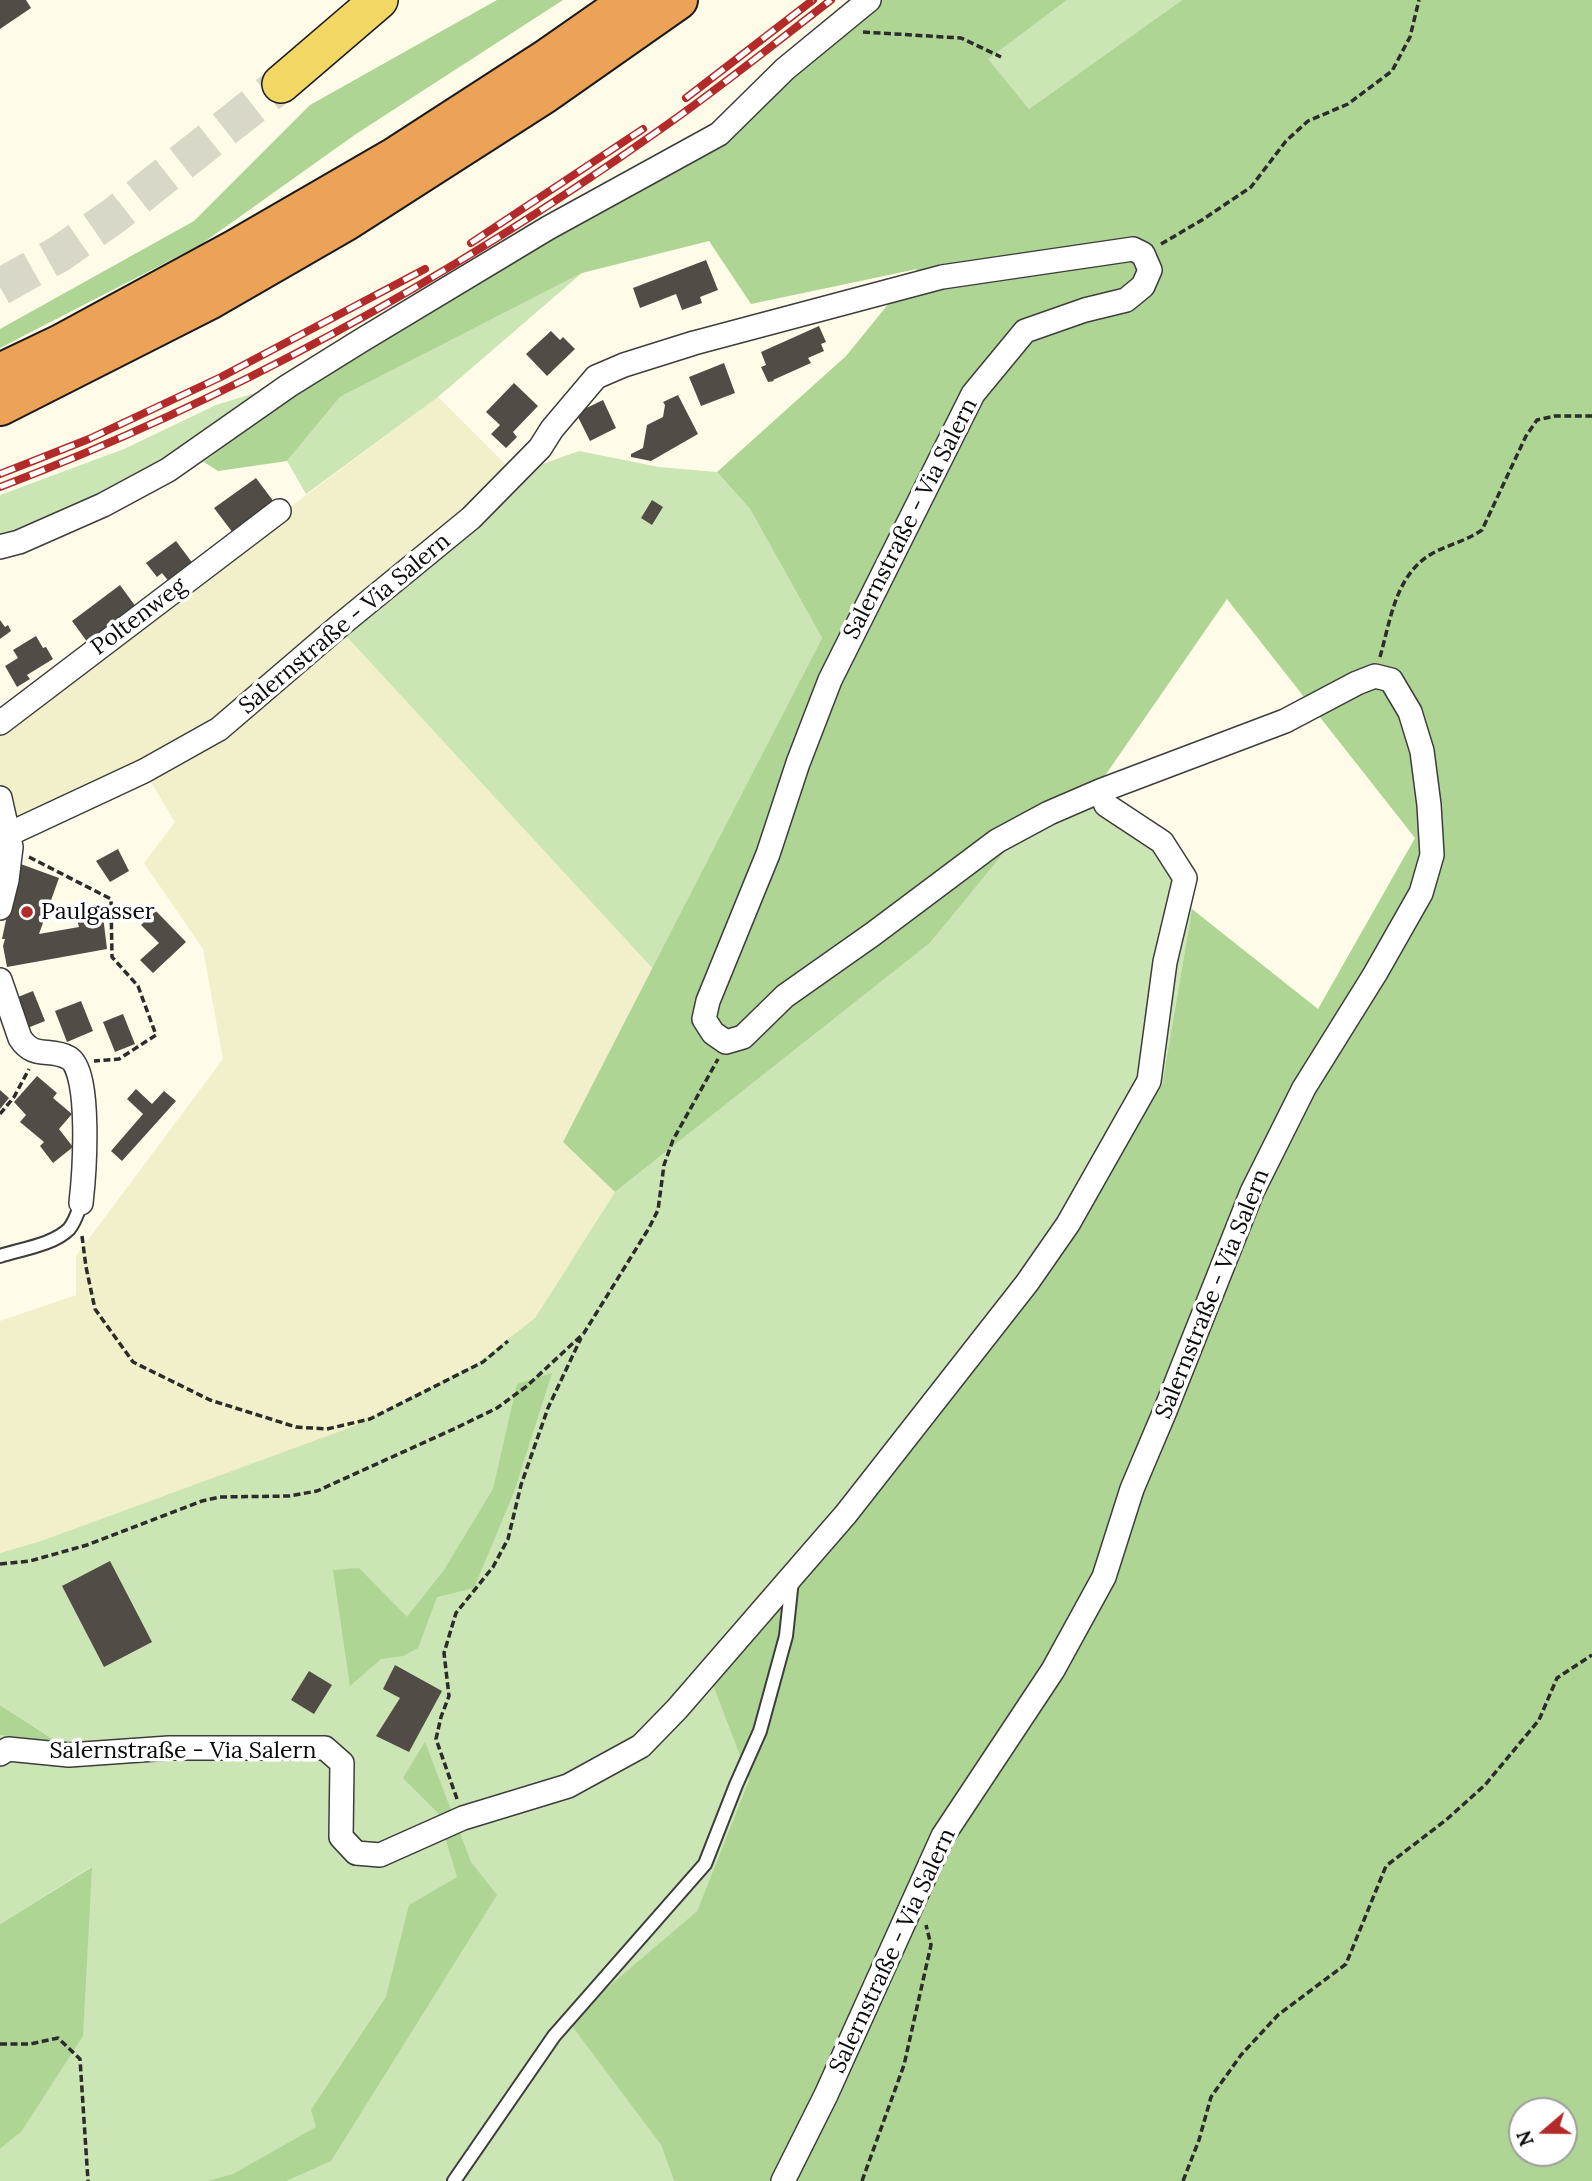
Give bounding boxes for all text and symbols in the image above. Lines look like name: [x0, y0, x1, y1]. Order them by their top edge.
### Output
street label: Salernstraße - Via Salern: [838, 394, 984, 644]
street label: Salernstraße - Via Salern: [234, 528, 456, 720]
street label: Poltenweg: [86, 572, 192, 662]
place label: Paulgasser: [41, 898, 155, 926]
marker: Paulgasser: [19, 904, 35, 920]
street label: Salernstraße - Via Salern: [1150, 1165, 1276, 1423]
street label: Salernstraße - Via Salern: [50, 1737, 316, 1765]
street label: Salernstraße - Via Salern: [824, 1824, 962, 2078]
north arrow: [1508, 2097, 1578, 2167]
text: N: [1511, 2127, 1539, 2150]

